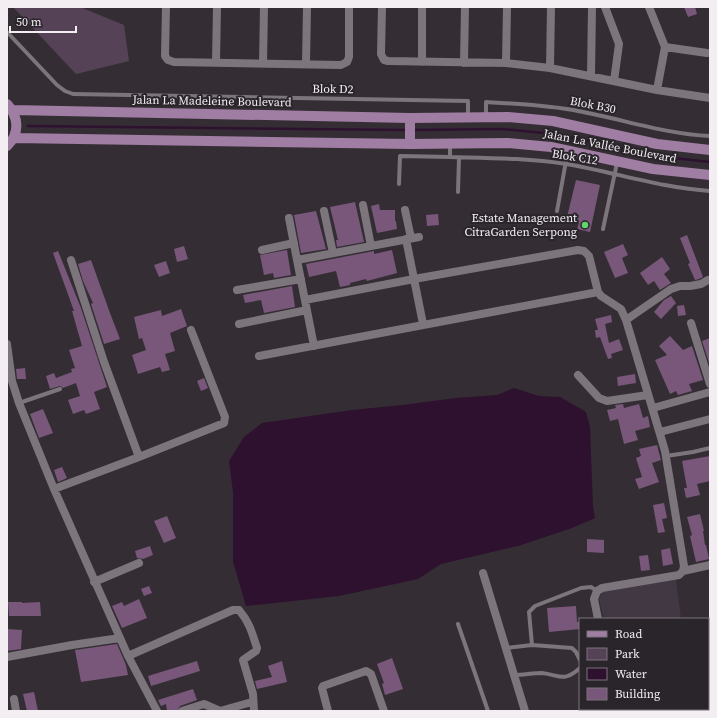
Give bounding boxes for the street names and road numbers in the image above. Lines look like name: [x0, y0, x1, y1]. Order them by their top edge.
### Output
street label: Blok D2: [312, 81, 354, 97]
street label: Jalan La Madeleine Boulevard: [131, 92, 292, 110]
street label: Blok B30: [569, 93, 617, 117]
street label: Jalan La Vallée Boulevard: [541, 125, 678, 167]
street label: Blok C12: [551, 145, 599, 169]

